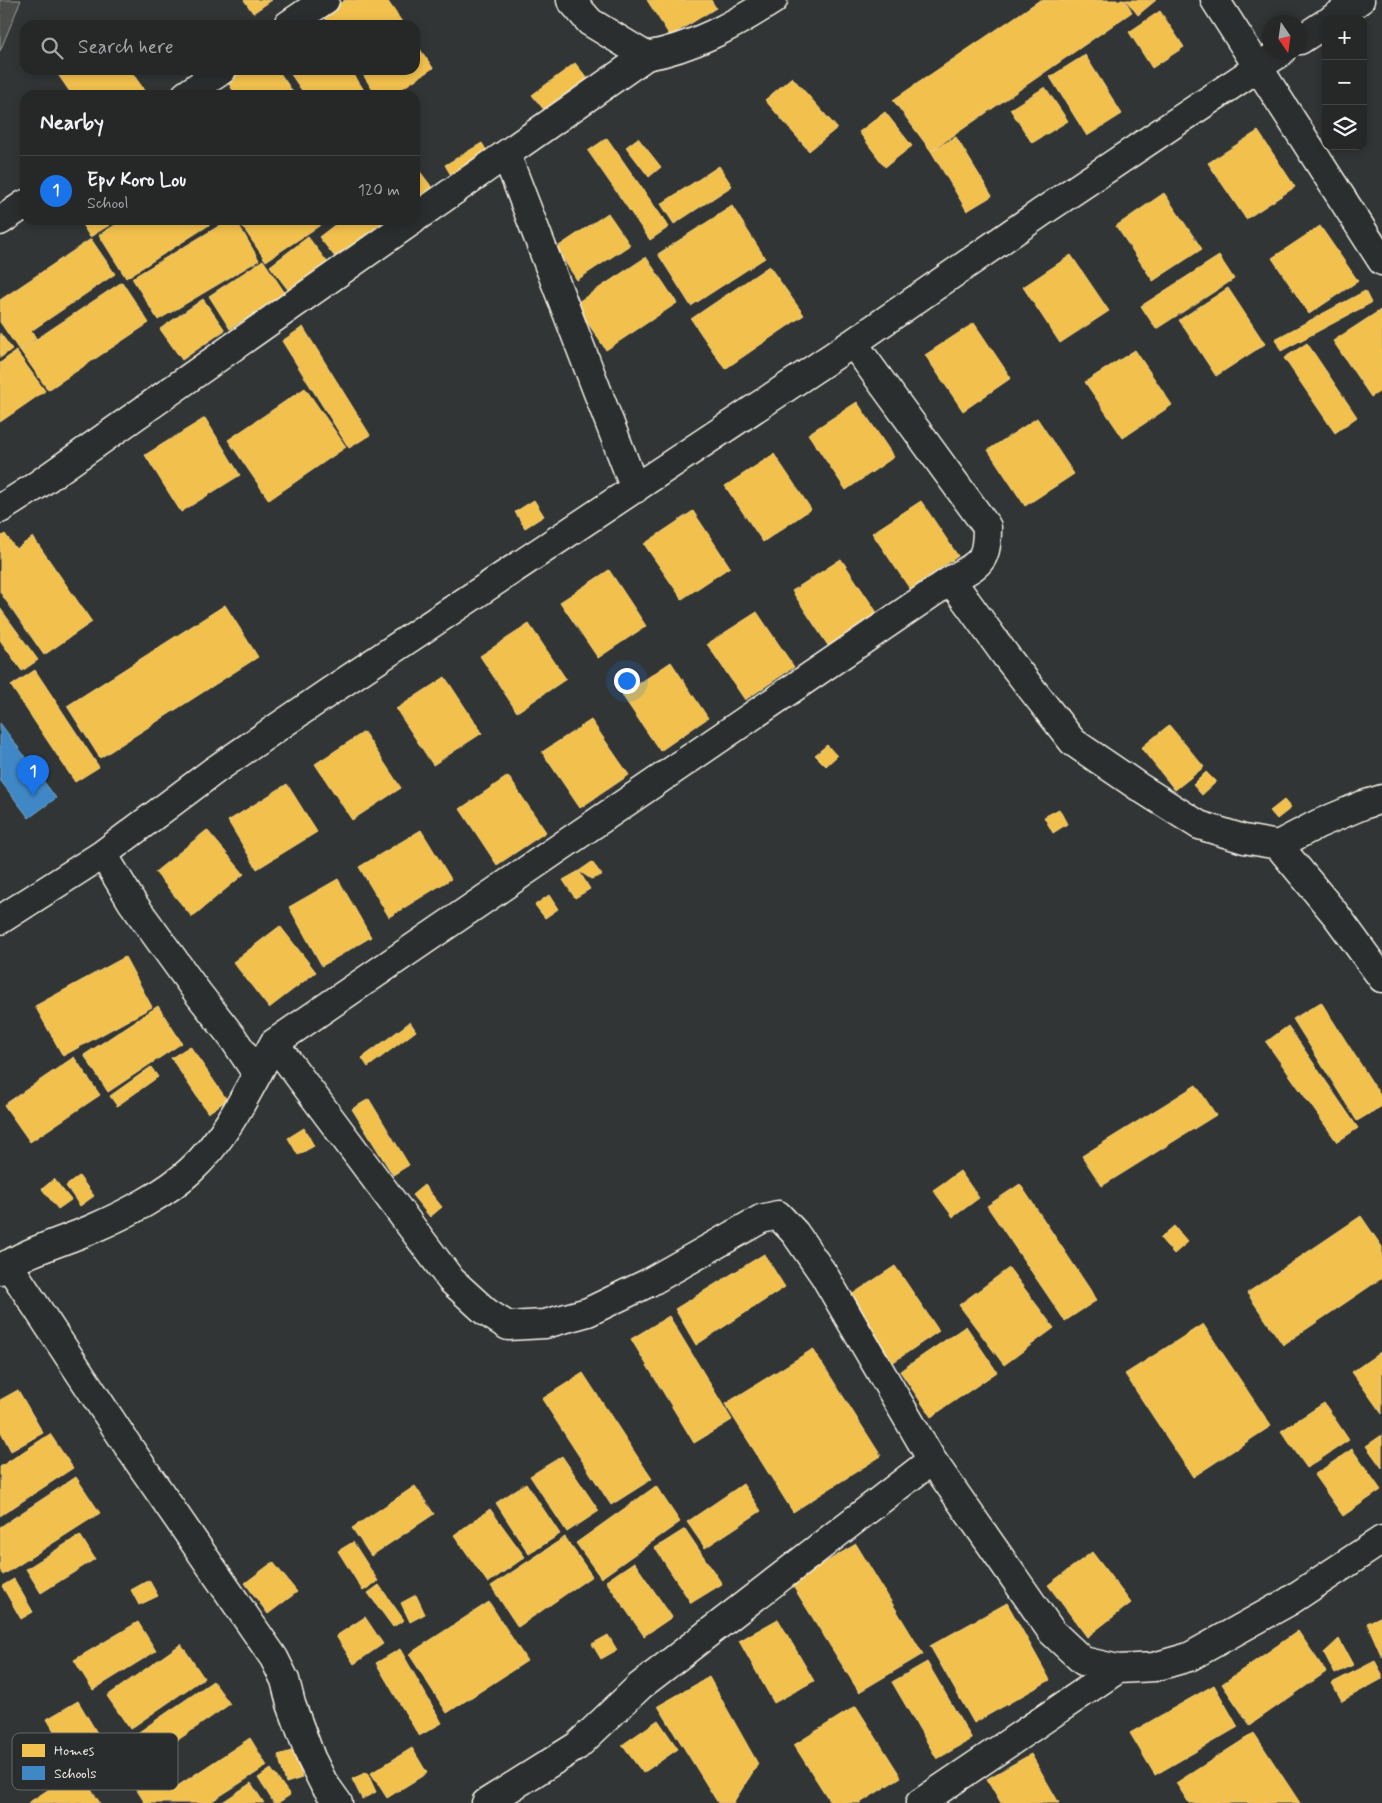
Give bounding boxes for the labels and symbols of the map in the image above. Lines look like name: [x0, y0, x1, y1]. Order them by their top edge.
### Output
north arrow: [1262, 15, 1307, 60]
your location: [614, 668, 640, 694]
pin: 1: [17, 755, 49, 796]
legend: [12, 1733, 178, 1790]
text: Homes: [54, 1742, 95, 1760]
text: Schools: [54, 1765, 97, 1783]

